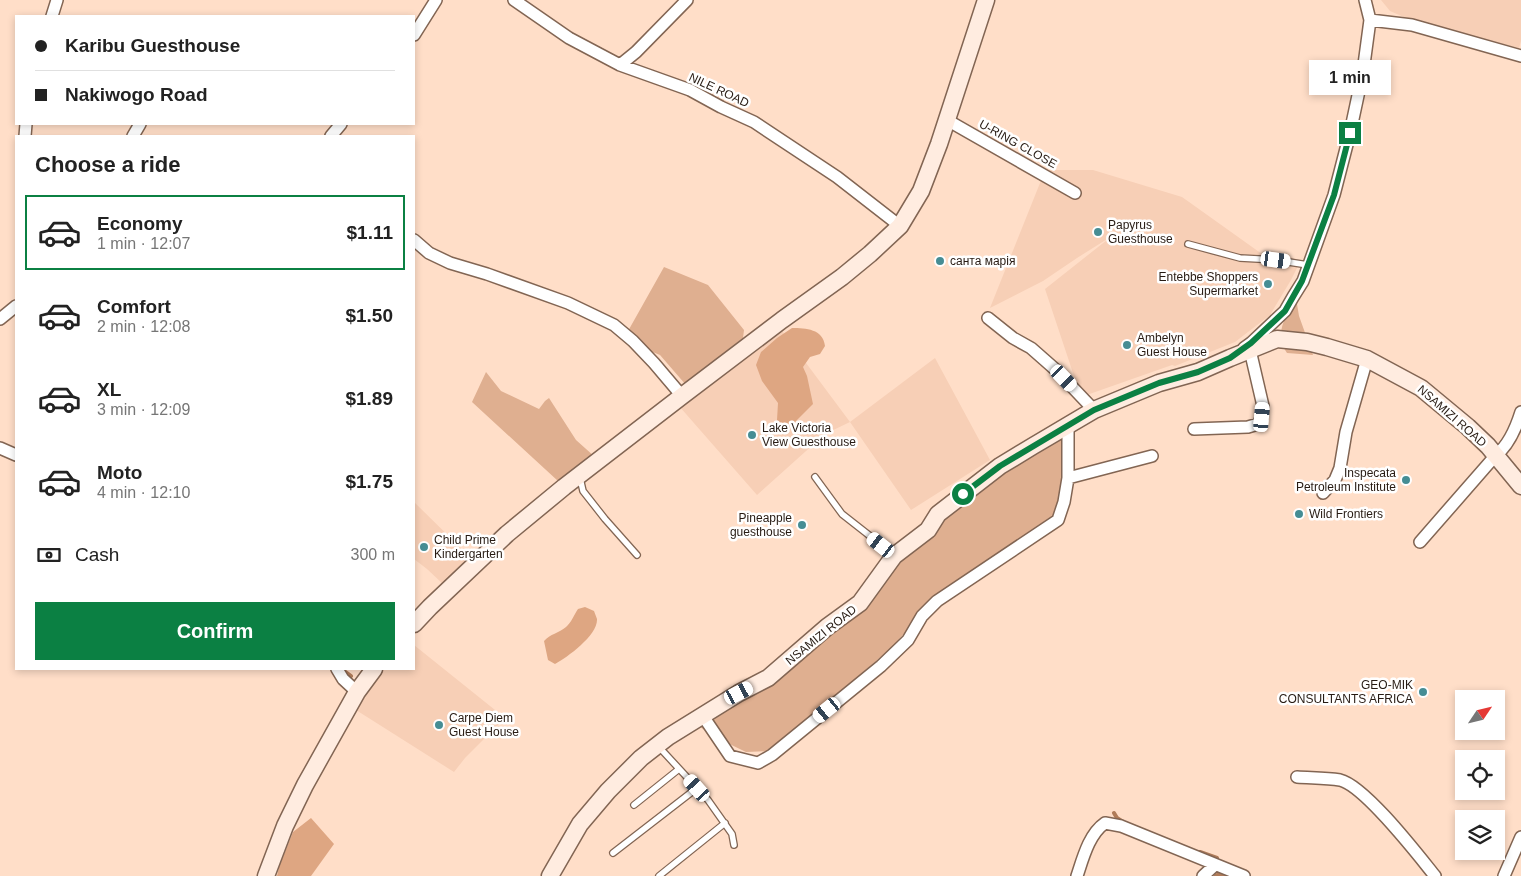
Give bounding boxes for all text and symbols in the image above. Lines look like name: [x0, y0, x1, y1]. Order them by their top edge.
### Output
text: Karibu Guesthouse: [65, 35, 240, 56]
callout: 1 min: [1309, 61, 1391, 96]
text: 1 min: [1329, 69, 1371, 86]
street label: NILE ROAD: [687, 70, 752, 110]
text: Nakiwogo Road: [65, 84, 208, 105]
street label: U-RING CLOSE: [977, 117, 1059, 171]
route end: [1339, 122, 1361, 144]
text: Choose a ride: [35, 152, 180, 177]
icon: car: [37, 210, 82, 255]
text: Economy: [97, 213, 183, 234]
place label: Papyrus Guesthouse: [1108, 218, 1173, 246]
text: $1.11: [347, 222, 393, 243]
marker: Papyrus Guesthouse: [1092, 226, 1104, 238]
text: 1 min · 12:07: [97, 235, 190, 252]
car: [1260, 250, 1291, 270]
place label: санта марія: [950, 254, 1015, 268]
marker: санта марія: [934, 255, 946, 267]
place label: Entebbe Shoppers Supermarket: [1159, 270, 1259, 298]
marker: Entebbe Shoppers Supermarket: [1262, 278, 1274, 290]
icon: car: [37, 293, 82, 338]
text: Comfort: [97, 296, 171, 317]
text: $1.50: [345, 305, 393, 326]
text: 2 min · 12:08: [97, 318, 190, 335]
place label: Ambelyn Guest House: [1137, 331, 1207, 359]
marker: Ambelyn Guest House: [1121, 339, 1133, 351]
car: [1048, 362, 1079, 394]
icon: car: [37, 376, 82, 421]
text: XL: [97, 379, 121, 400]
street label: NSAMIZI ROAD: [1415, 382, 1490, 450]
text: $1.89: [345, 388, 393, 409]
text: 3 min · 12:09: [97, 401, 190, 418]
car: [1253, 401, 1270, 433]
place label: Lake Victoria View Guesthouse: [762, 421, 856, 449]
marker: Lake Victoria View Guesthouse: [746, 429, 758, 441]
icon: car: [37, 459, 82, 504]
text: Moto: [97, 462, 142, 483]
place label: Inspecata Petroleum Institute: [1296, 466, 1396, 494]
text: $1.75: [345, 471, 393, 492]
marker: Inspecata Petroleum Institute: [1400, 474, 1412, 486]
route start: [952, 483, 974, 505]
text: 4 min · 12:10: [97, 484, 190, 501]
place label: Wild Frontiers: [1309, 507, 1383, 521]
marker: Wild Frontiers: [1293, 508, 1305, 520]
place label: Pineapple guesthouse: [730, 511, 792, 539]
marker: Pineapple guesthouse: [796, 519, 808, 531]
car: [864, 530, 897, 560]
place label: Child Prime Kindergarten: [434, 533, 503, 561]
icon: cash: [35, 541, 63, 569]
marker: Child Prime Kindergarten: [418, 541, 430, 553]
text: Cash: [75, 544, 119, 565]
text: 300 m: [351, 546, 395, 563]
button: Confirm: [35, 602, 395, 660]
street label: NSAMIZI ROAD: [783, 602, 859, 668]
place label: GEO-MIK CONSULTANTS AFRICA: [1279, 678, 1413, 706]
car: [722, 680, 755, 706]
marker: GEO-MIK CONSULTANTS AFRICA: [1417, 686, 1429, 698]
north arrow: [1455, 690, 1505, 740]
map controls: [1455, 690, 1505, 860]
car: [810, 695, 843, 725]
place label: Carpe Diem Guest House: [449, 711, 519, 739]
marker: Carpe Diem Guest House: [433, 719, 445, 731]
button: locate: [1455, 750, 1505, 800]
car: [681, 772, 712, 804]
button: layers: [1455, 810, 1505, 860]

